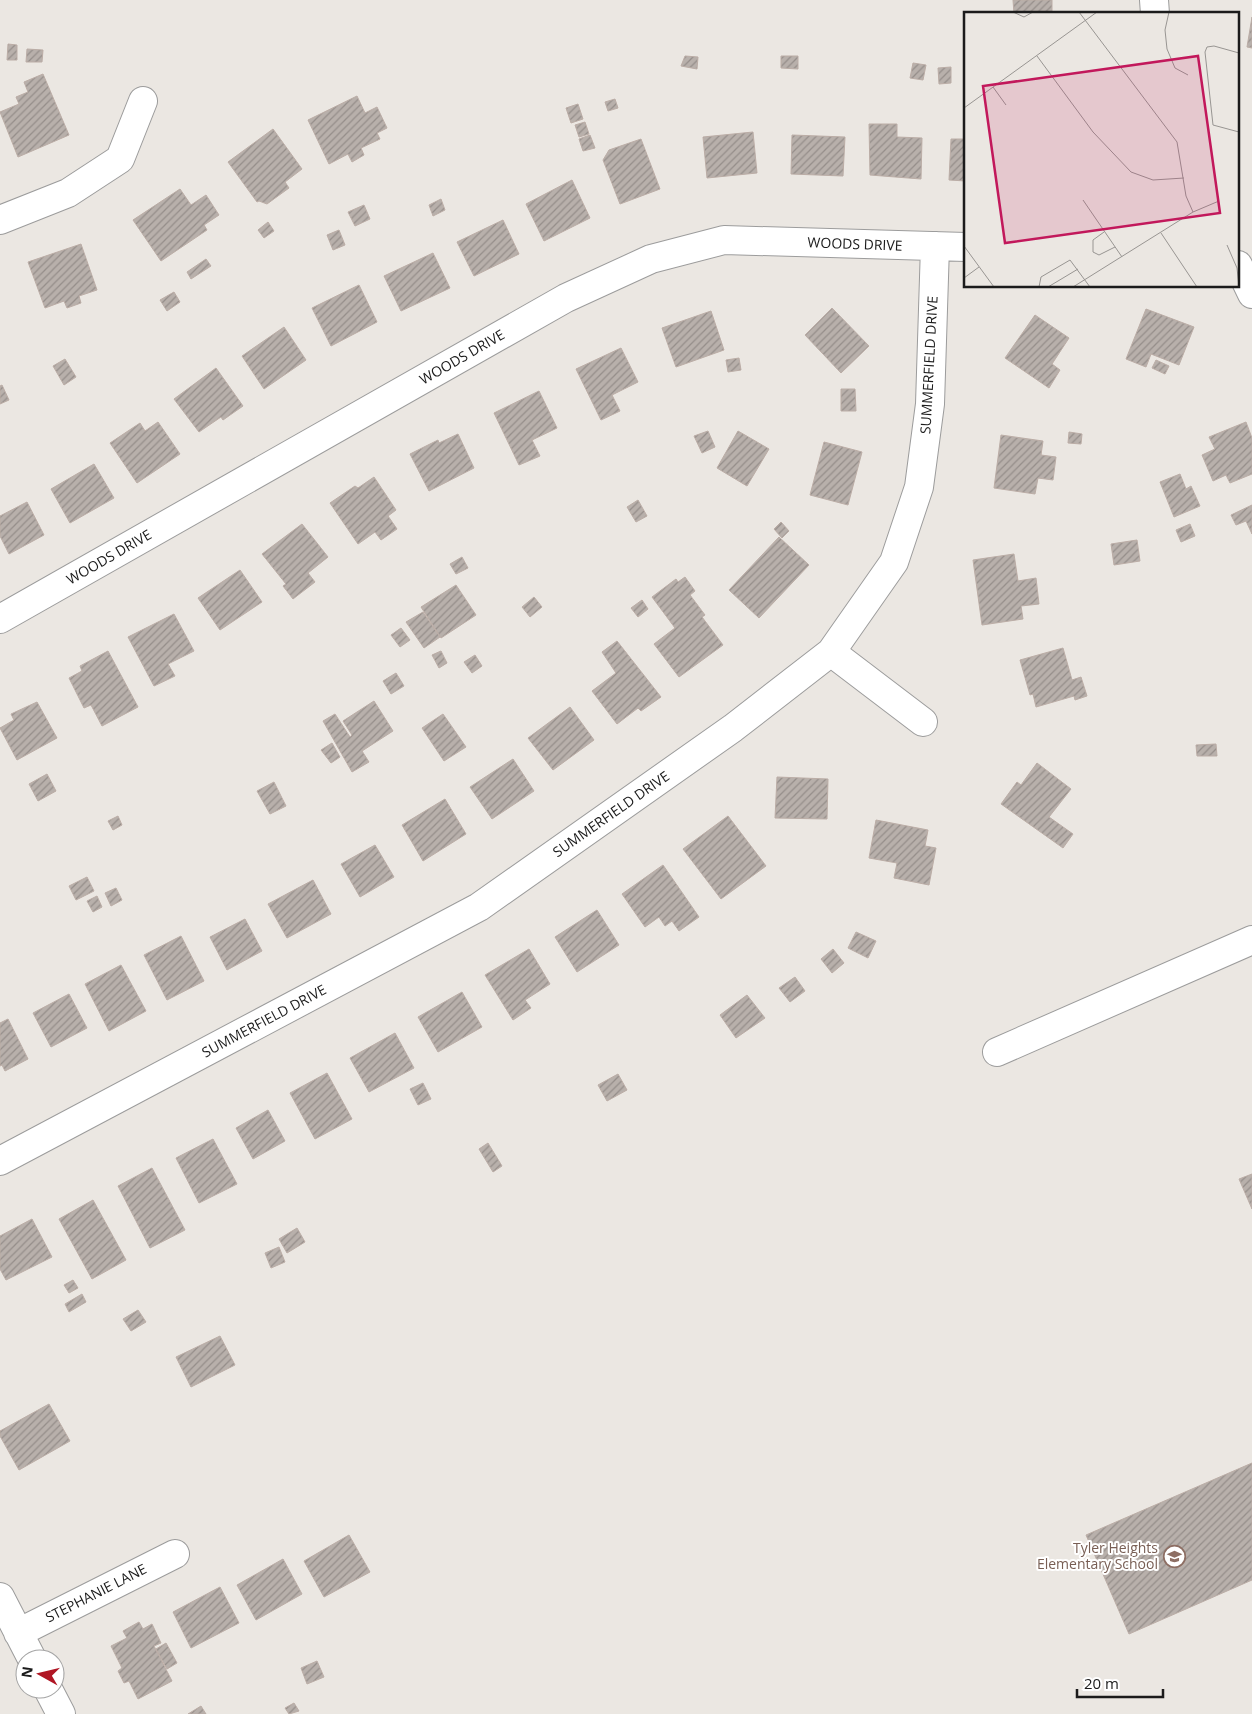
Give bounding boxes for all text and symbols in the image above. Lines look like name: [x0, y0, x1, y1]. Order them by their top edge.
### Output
inset map: [964, 12, 1240, 288]
street label: WOODS DRIVE: [807, 232, 903, 255]
street label: SUMMERFIELD DRIVE: [915, 295, 942, 435]
street label: WOODS DRIVE: [416, 325, 508, 389]
street label: WOODS DRIVE: [63, 525, 155, 589]
street label: SUMMERFIELD DRIVE: [549, 766, 673, 861]
street label: SUMMERFIELD DRIVE: [198, 980, 329, 1061]
place label: Tyler Heights Elementary School: [1037, 1538, 1158, 1573]
school or university icon: Tyler Heights Elementary School: [1162, 1544, 1186, 1568]
street label: STEPHANIE LANE: [42, 1559, 150, 1626]
north arrow: [15, 1649, 65, 1699]
text: N: [16, 1665, 37, 1679]
scale bar: [1077, 1666, 1163, 1698]
text: 20 m: [1084, 1673, 1119, 1693]

